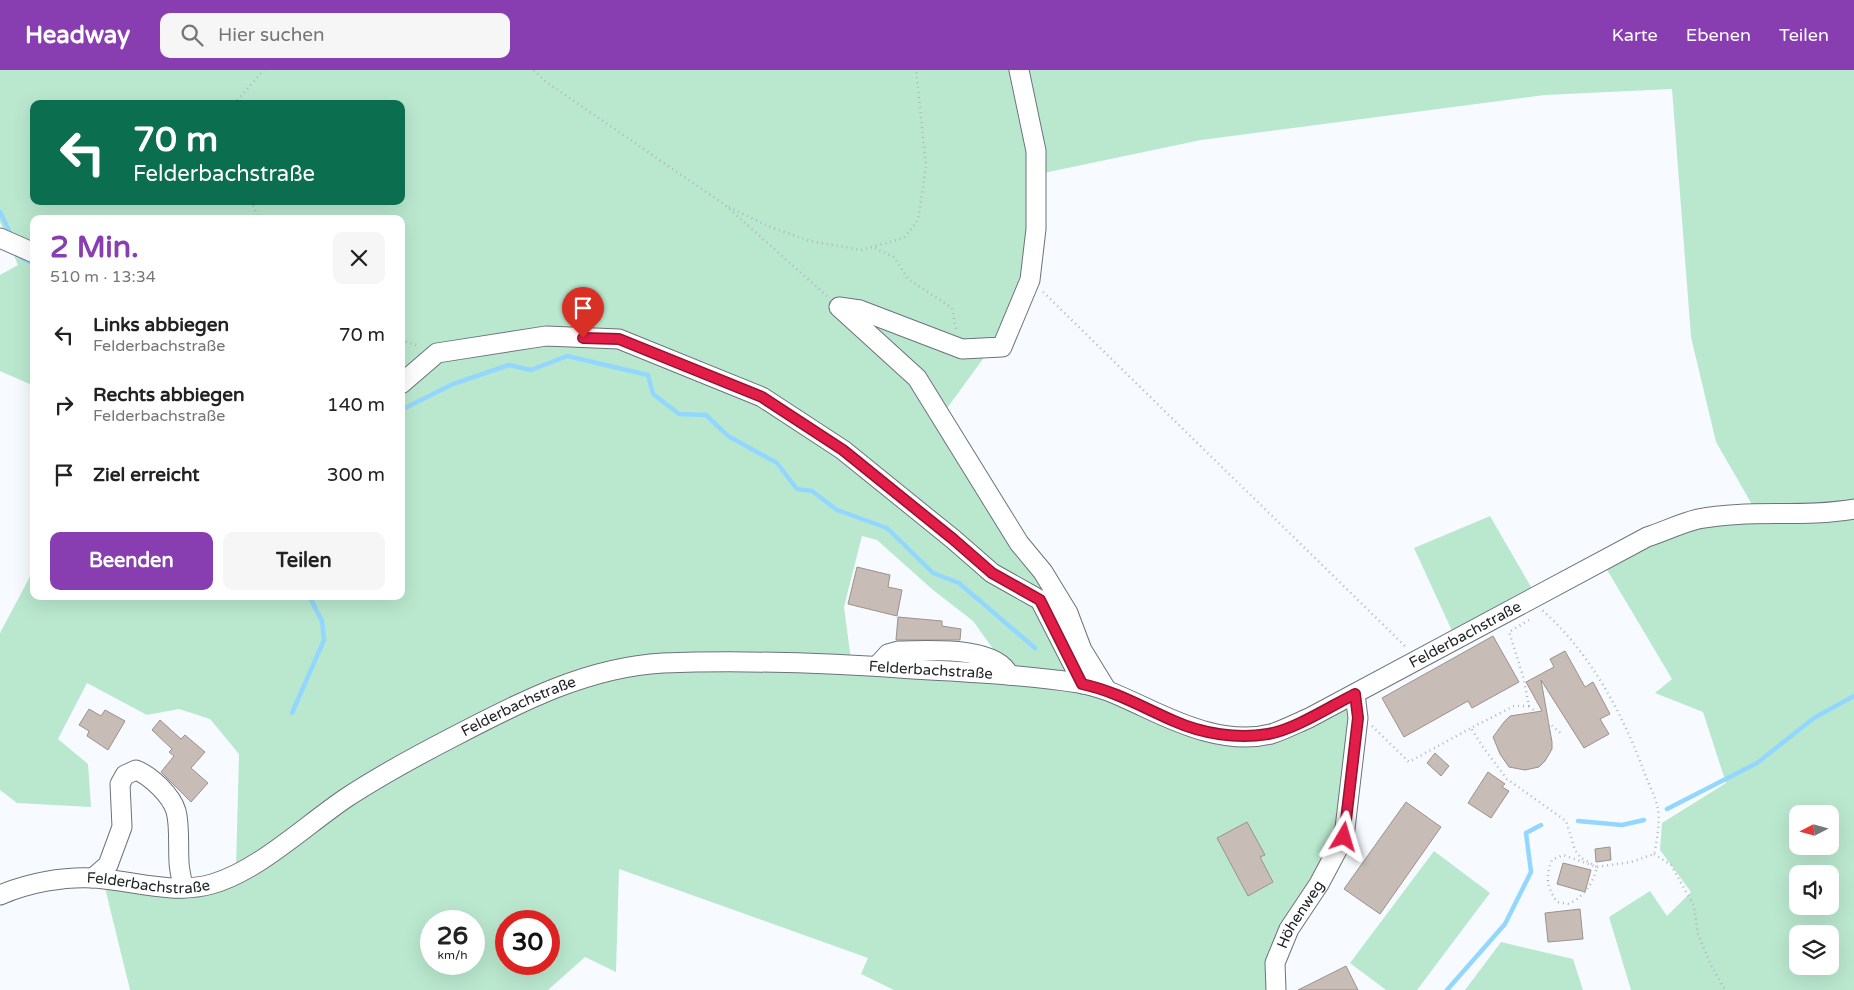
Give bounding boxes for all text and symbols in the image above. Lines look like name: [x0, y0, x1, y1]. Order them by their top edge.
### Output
search box: [160, 13, 510, 58]
text: Headway: [25, 21, 130, 50]
icon: search: [178, 21, 206, 49]
text: Hier suchen: [218, 24, 325, 46]
text: Karte: [1612, 24, 1658, 46]
text: Ebenen: [1686, 24, 1751, 46]
text: Teilen: [1779, 24, 1829, 46]
text: 70 m: [133, 119, 218, 161]
icon: left: [50, 120, 115, 185]
text: Felderbachstraße: [133, 161, 315, 187]
text: 2 Min.: [50, 229, 139, 266]
button: close: [333, 232, 385, 284]
text: 510 m · 13:34: [50, 267, 156, 287]
pin: [562, 287, 604, 338]
icon: arrive: [569, 294, 597, 322]
text: Links abbiegen: [93, 314, 229, 336]
icon: left: [50, 321, 78, 349]
text: 70 m: [339, 324, 385, 346]
text: Felderbachstraße: [93, 336, 225, 356]
text: Rechts abbiegen: [93, 384, 245, 406]
icon: right: [50, 391, 78, 419]
text: 140 m: [327, 394, 385, 416]
text: Felderbachstraße: [93, 406, 225, 426]
icon: arrive: [50, 461, 78, 489]
text: Ziel erreicht: [93, 464, 200, 486]
text: 300 m: [327, 464, 385, 486]
button: Beenden: [50, 532, 213, 590]
button: Teilen: [223, 532, 385, 590]
street label: Felderbachstraße: [1406, 597, 1524, 672]
street label: Felderbachstraße: [868, 657, 994, 683]
street label: Felderbachstraße: [458, 672, 578, 740]
north arrow: [1789, 805, 1839, 855]
map controls: [1789, 805, 1839, 975]
position arrow: [1317, 810, 1369, 862]
button: sound: [1789, 865, 1839, 915]
street label: Felderbachstraße: [86, 869, 212, 897]
street label: Höhenweg: [1273, 877, 1328, 951]
speed limit sign: 30: [495, 910, 560, 975]
text: 26: [437, 921, 468, 951]
button: layers: [1789, 925, 1839, 975]
text: km/h: [437, 948, 468, 962]

